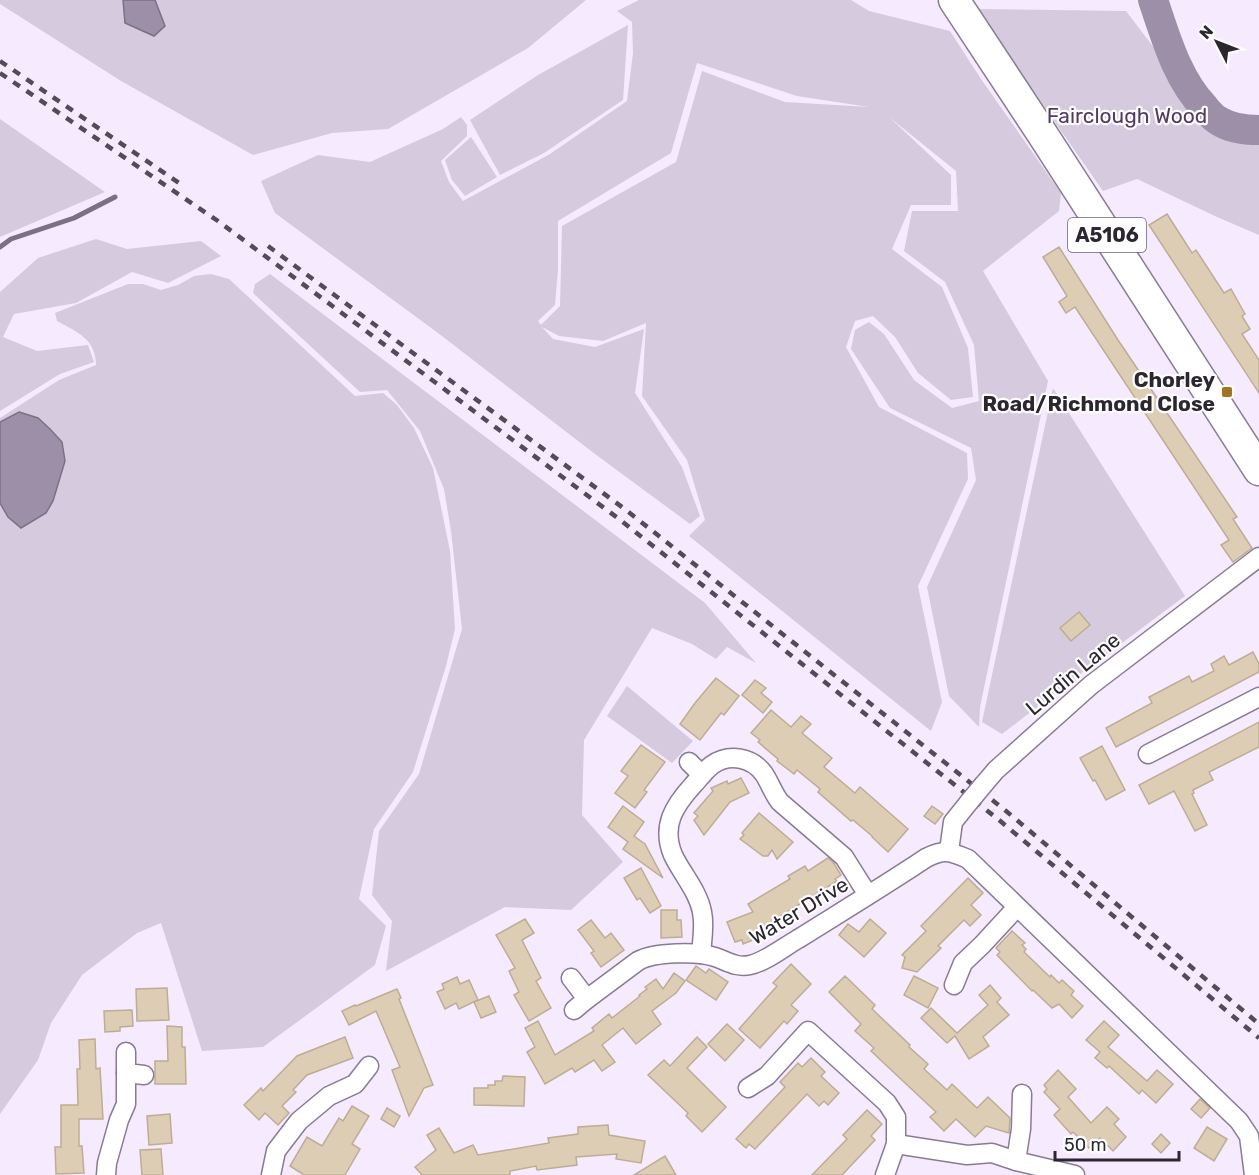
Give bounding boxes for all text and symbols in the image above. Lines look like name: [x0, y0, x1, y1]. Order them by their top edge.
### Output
north arrow: [1187, 12, 1247, 72]
text: N: [1195, 22, 1217, 43]
park label: Fairclough Wood: [1047, 103, 1207, 128]
road number: A5106: [1068, 218, 1146, 252]
place label: Chorley Road/Richmond Close: [982, 367, 1215, 416]
marker: Chorley Road/Richmond Close: [1220, 385, 1234, 399]
street label: Lurdin Lane: [1021, 627, 1125, 720]
street label: Water Drive: [745, 871, 853, 950]
scale bar: [1055, 1124, 1180, 1162]
text: 50 m: [1064, 1134, 1107, 1156]

